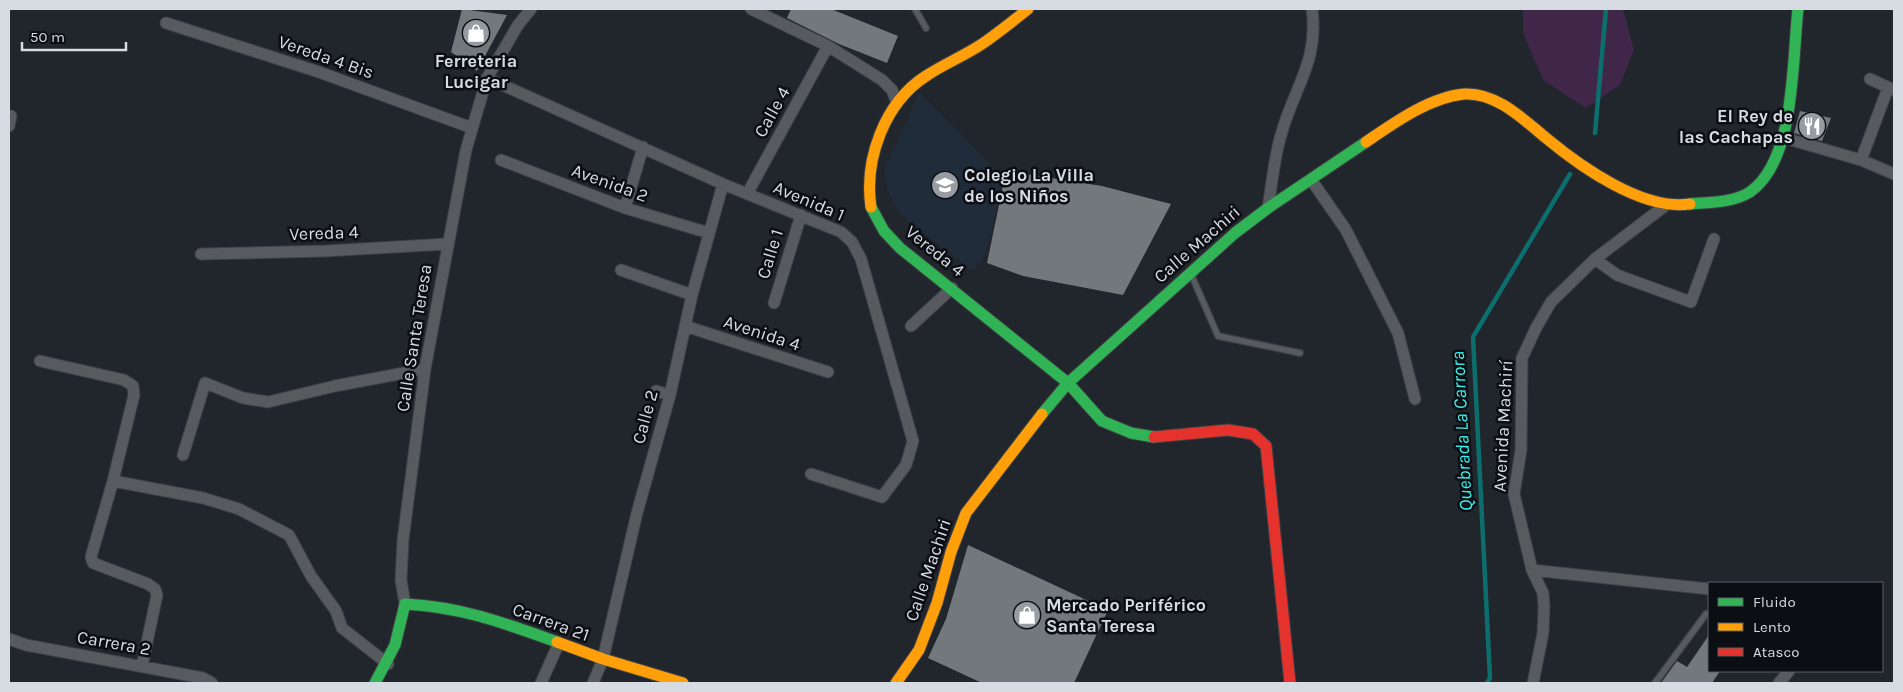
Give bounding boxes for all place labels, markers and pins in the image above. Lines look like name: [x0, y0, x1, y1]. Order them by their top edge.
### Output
shop icon: Ferreteria Lucigar: [461, 18, 491, 48]
place label: Ferreteria Lucigar: [435, 50, 517, 93]
place label: El Rey de las Cachapas: [1679, 105, 1793, 148]
restaurant icon: El Rey de las Cachapas: [1797, 111, 1827, 141]
place label: Colegio La Villa de los Niños: [964, 164, 1094, 207]
school or university icon: Colegio La Villa de los Niños: [930, 170, 960, 200]
place label: Mercado Periférico Santa Teresa: [1046, 594, 1206, 637]
shop icon: Mercado Periférico Santa Teresa: [1012, 600, 1042, 630]

